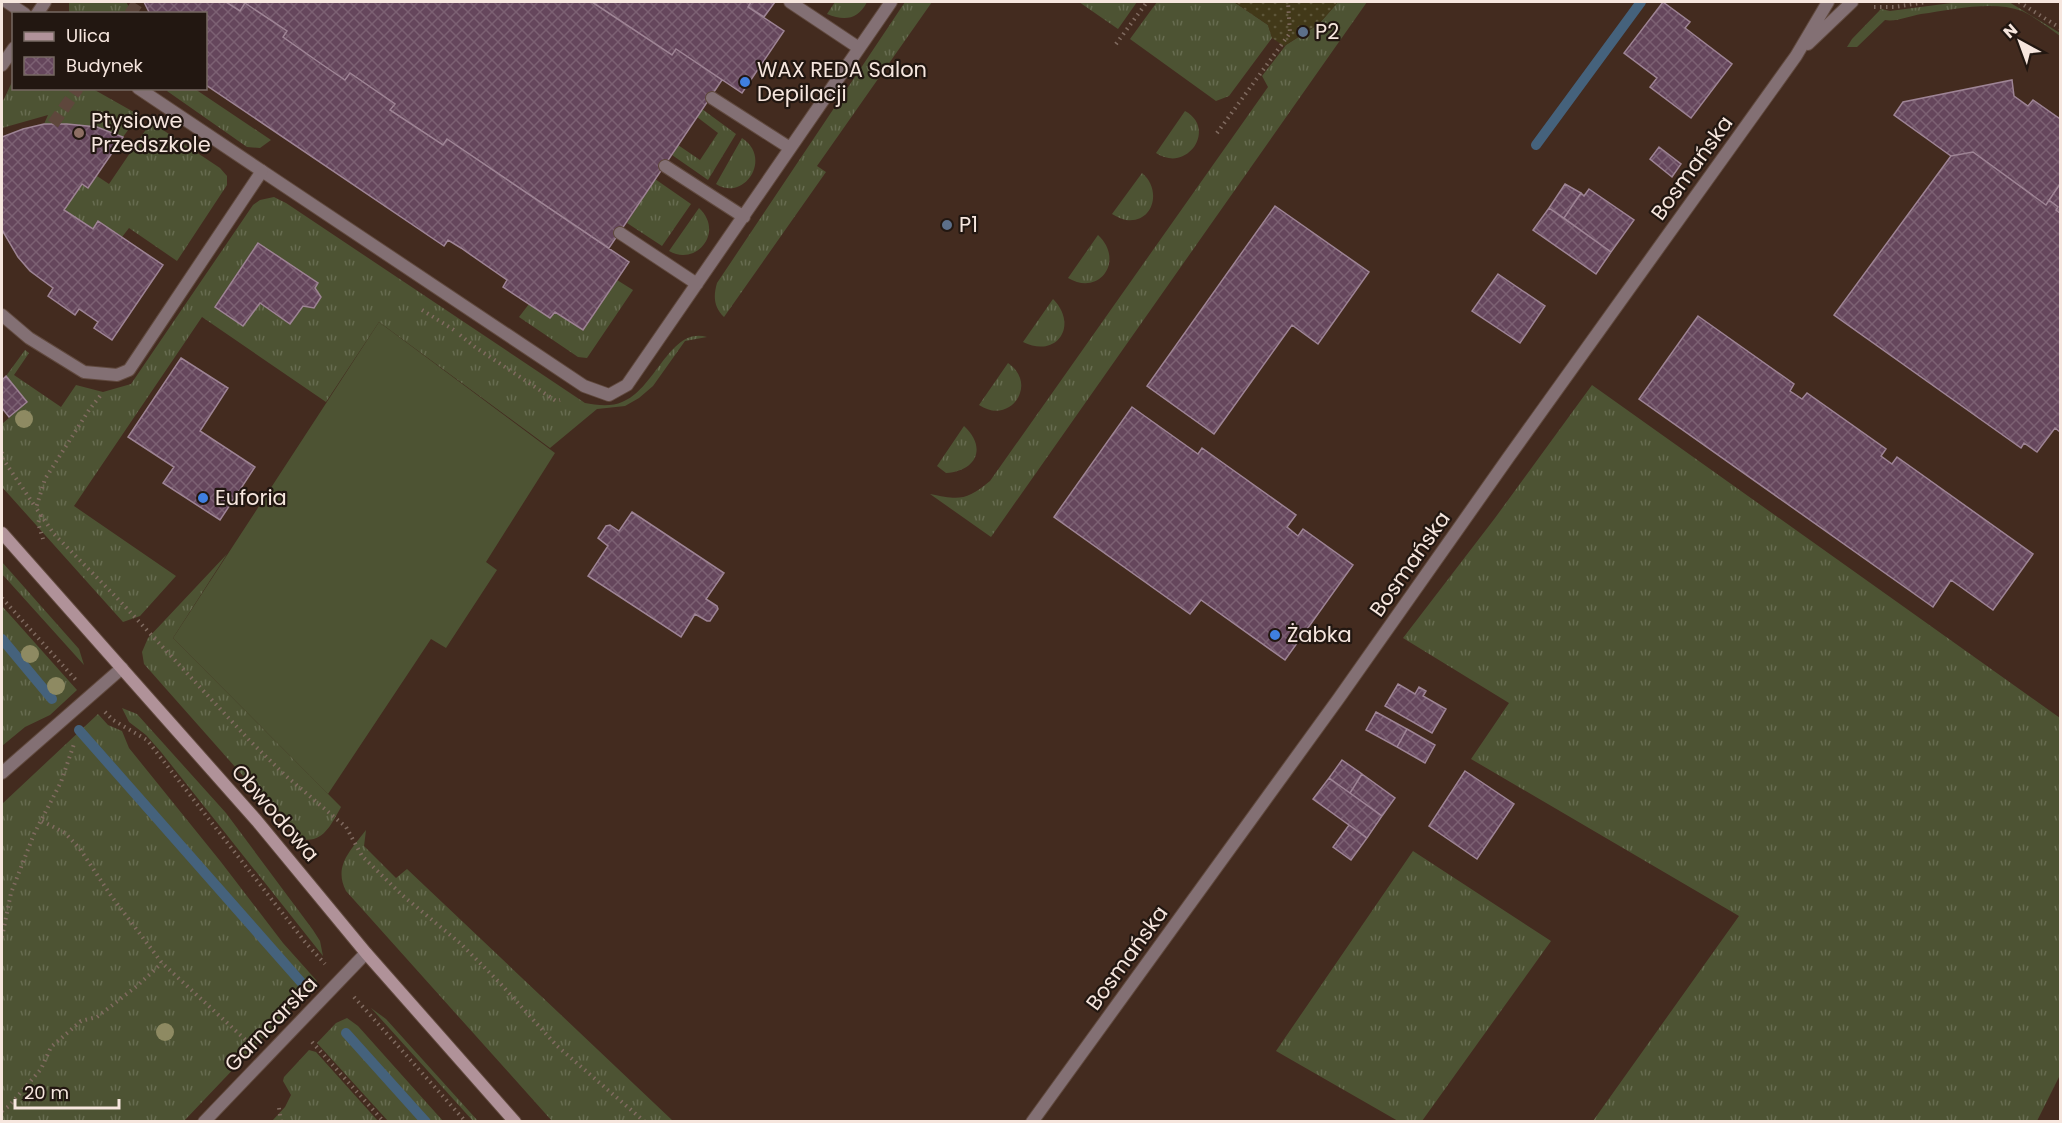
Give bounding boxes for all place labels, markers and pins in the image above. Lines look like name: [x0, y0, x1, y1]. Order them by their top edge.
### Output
place label: P2: [1315, 17, 1339, 46]
marker: P2: [1296, 25, 1310, 39]
place label: WAX REDA Salon Depilacji: [757, 55, 927, 108]
marker: WAX REDA Salon Depilacji: [738, 75, 752, 89]
place label: Ptysiowe Przedszkole: [91, 106, 211, 159]
marker: Ptysiowe Przedszkole: [72, 126, 86, 140]
place label: P1: [959, 210, 978, 239]
marker: P1: [940, 218, 954, 232]
place label: Euforia: [215, 483, 287, 512]
marker: Euforia: [196, 491, 210, 505]
place label: Żabka: [1287, 620, 1352, 649]
marker: Żabka: [1268, 628, 1282, 642]

